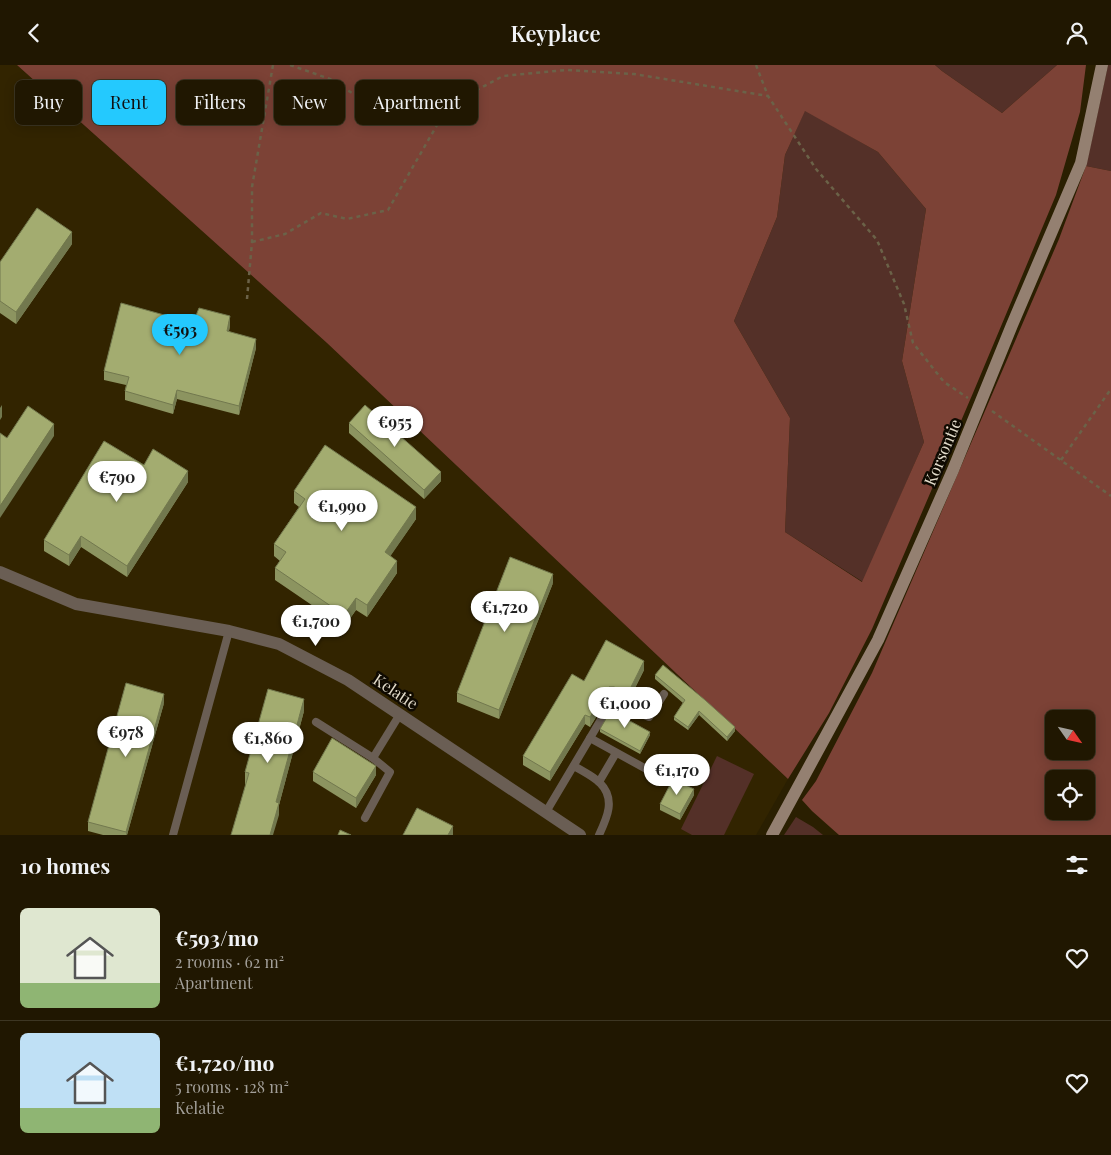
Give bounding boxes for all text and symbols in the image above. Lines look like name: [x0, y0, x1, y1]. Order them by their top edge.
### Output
text: Keyplace: [510, 18, 601, 48]
icon: back: [20, 19, 48, 47]
icon: person: [1063, 19, 1091, 47]
chip: Buy: [15, 80, 82, 125]
chip: Rent: [92, 80, 166, 125]
chip: Filters: [176, 80, 264, 125]
chip: New: [274, 80, 345, 125]
chip: Apartment: [355, 80, 478, 125]
pin: €593: [150, 313, 210, 356]
text: €593: [163, 319, 197, 340]
pin: €955: [365, 405, 425, 448]
text: €955: [378, 411, 412, 432]
street label: Korsontie: [919, 416, 965, 488]
pin: €790: [87, 461, 147, 503]
text: €790: [99, 466, 135, 487]
pin: €1,990: [301, 489, 383, 532]
text: €1,990: [318, 495, 366, 516]
pin: €1,720: [464, 591, 546, 633]
text: €1,720: [482, 596, 528, 617]
pin: €1,700: [275, 605, 357, 647]
text: €1,700: [292, 610, 340, 631]
street label: Kelatie: [370, 668, 422, 714]
pin: €1,000: [584, 687, 666, 729]
text: €1,000: [599, 692, 651, 713]
north arrow: [1045, 710, 1095, 760]
map controls: [1045, 710, 1095, 820]
pin: €978: [96, 715, 156, 758]
text: €978: [108, 721, 144, 742]
pin: €1,860: [227, 721, 309, 764]
text: €1,860: [244, 727, 292, 748]
pin: €1,170: [636, 753, 718, 796]
text: €1,170: [655, 759, 699, 780]
button: locate: [1045, 770, 1095, 820]
text: 10 homes: [20, 851, 110, 879]
icon: filters: [1063, 851, 1091, 879]
text: €593/mo: [175, 923, 259, 951]
icon: home: [60, 928, 120, 988]
icon: heart: [1063, 944, 1091, 972]
text: 2 rooms · 62 m²: [175, 951, 284, 972]
text: Apartment: [175, 972, 253, 993]
text: €1,720/mo: [175, 1048, 274, 1076]
icon: home: [60, 1053, 120, 1113]
icon: heart: [1063, 1069, 1091, 1097]
text: 5 rooms · 128 m²: [175, 1076, 289, 1097]
text: Kelatie: [175, 1097, 225, 1118]

